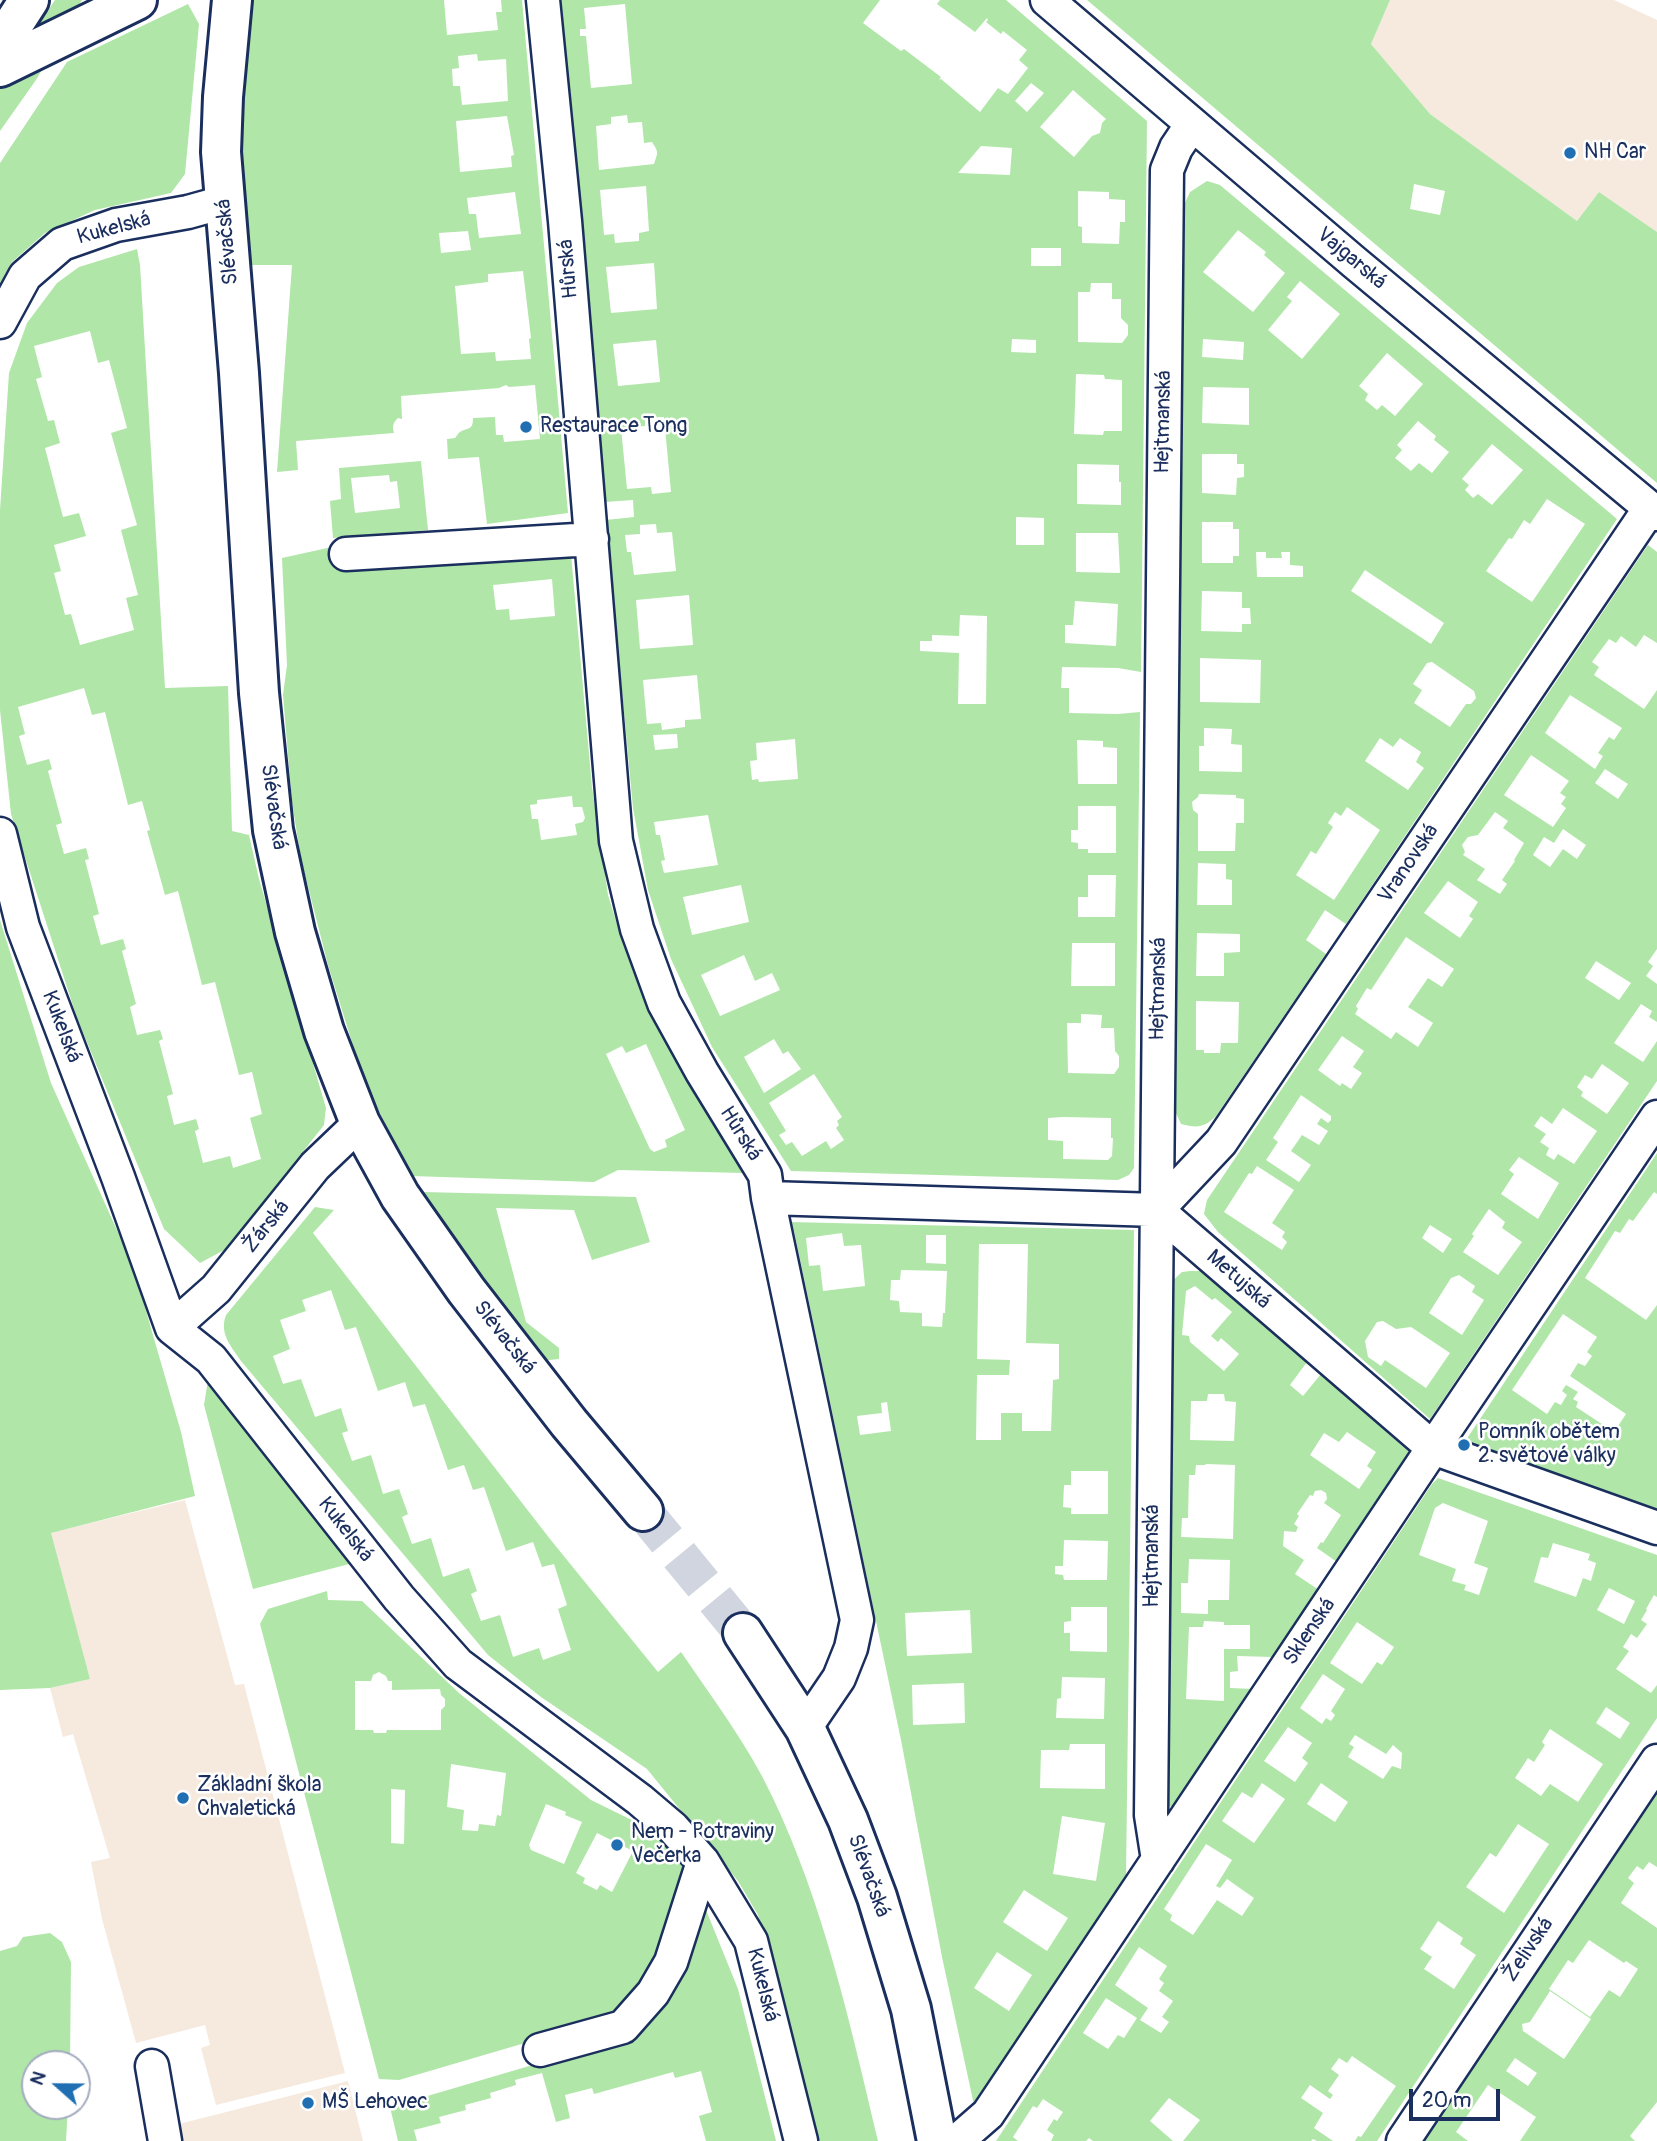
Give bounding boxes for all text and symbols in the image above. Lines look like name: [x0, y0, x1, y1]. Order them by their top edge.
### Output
place label: NH Car: [1584, 140, 1646, 166]
marker: NH Car: [1562, 145, 1578, 161]
street label: Slévačská: [212, 198, 244, 286]
street label: Kukelská: [74, 207, 154, 251]
street label: Vajgarská: [1311, 223, 1391, 295]
street label: Hůrská: [554, 238, 584, 300]
street label: Hejtmanská: [1151, 370, 1177, 474]
place label: Restaurace Tong: [540, 414, 687, 440]
marker: Restaurace Tong: [518, 419, 534, 435]
street label: Slévačská: [255, 762, 291, 852]
street label: Vranovská: [1373, 820, 1445, 908]
street label: Hejtmanská: [1146, 937, 1172, 1041]
street label: Kukelská: [36, 987, 86, 1067]
street label: Hůrská: [714, 1102, 766, 1166]
street label: Žárská: [238, 1196, 296, 1258]
street label: Metujská: [1201, 1245, 1275, 1315]
street label: Slévačská: [467, 1296, 541, 1380]
place label: Pomník obětem 2. světové války: [1478, 1420, 1620, 1470]
marker: Pomník obětem 2. světové války: [1456, 1437, 1472, 1453]
street label: Kukelská: [312, 1493, 378, 1567]
street label: Hejtmanská: [1140, 1504, 1166, 1608]
street label: Sklenská: [1278, 1594, 1342, 1670]
place label: Základní škola Chvaletická: [197, 1773, 321, 1823]
marker: Základní škola Chvaletická: [175, 1790, 191, 1806]
place label: Nem - Potraviny Večerka: [631, 1820, 774, 1870]
street label: Slévačská: [841, 1831, 895, 1921]
marker: Nem - Potraviny Večerka: [609, 1837, 625, 1853]
street label: Želivská: [1498, 1913, 1560, 1987]
street label: Kukelská: [741, 1945, 783, 2025]
north arrow: [21, 2050, 91, 2120]
text: N: [25, 2068, 52, 2089]
scale bar: [1412, 2074, 1503, 2118]
text: 20 m: [1422, 2087, 1471, 2114]
place label: MŠ Lehovec: [322, 2090, 428, 2116]
marker: MŠ Lehovec: [300, 2095, 316, 2111]

